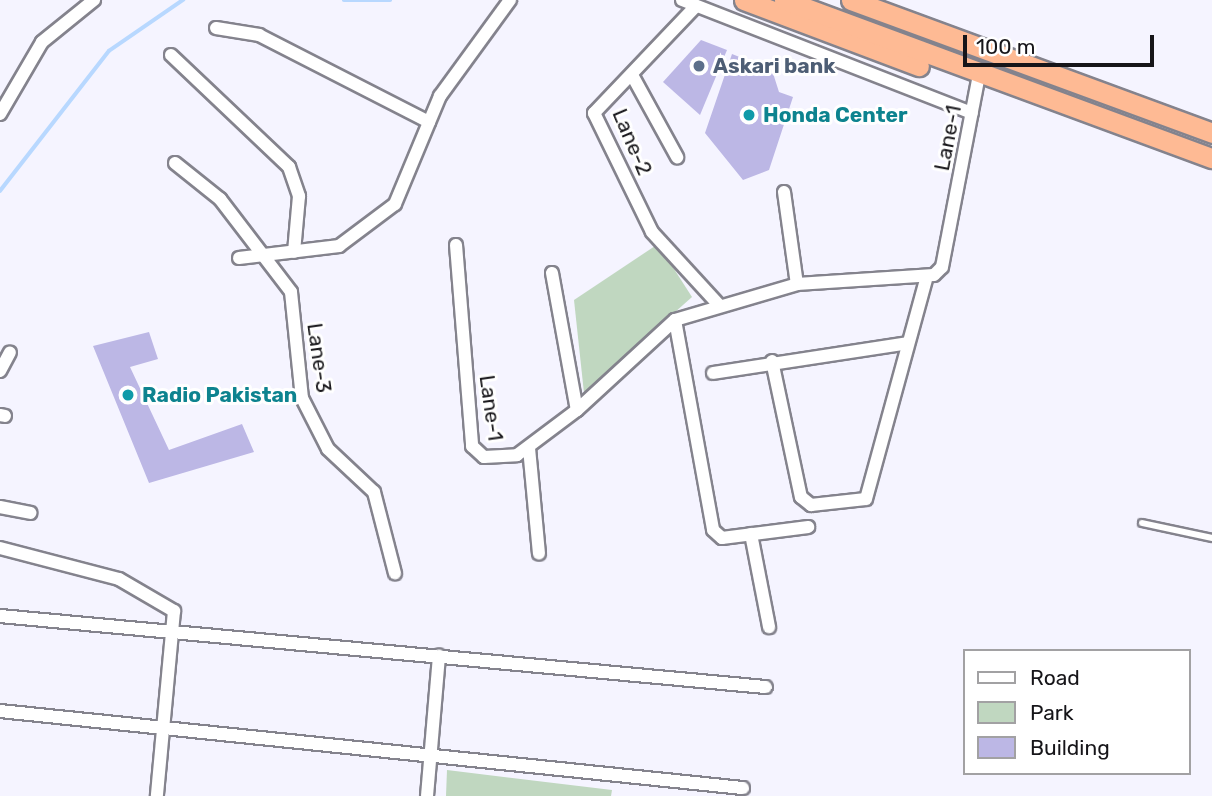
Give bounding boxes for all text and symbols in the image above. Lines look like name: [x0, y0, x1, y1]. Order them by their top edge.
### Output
scale bar: [967, 21, 1158, 65]
text: 100 m: [976, 34, 1035, 59]
place label: Askari bank: [713, 53, 836, 79]
marker: Askari bank: [691, 58, 707, 74]
place label: Honda Center: [763, 102, 908, 128]
street label: Lane-1: [929, 103, 967, 173]
street label: Lane-2: [607, 105, 657, 179]
marker: Honda Center: [741, 107, 757, 123]
street label: Lane-3: [302, 321, 336, 395]
street label: Lane-1: [474, 373, 508, 443]
place label: Radio Pakistan: [142, 382, 297, 408]
marker: Radio Pakistan: [120, 387, 136, 403]
legend: [964, 649, 1191, 775]
text: Road: [1030, 665, 1080, 690]
text: Park: [1030, 700, 1074, 725]
text: Building: [1030, 735, 1110, 760]

